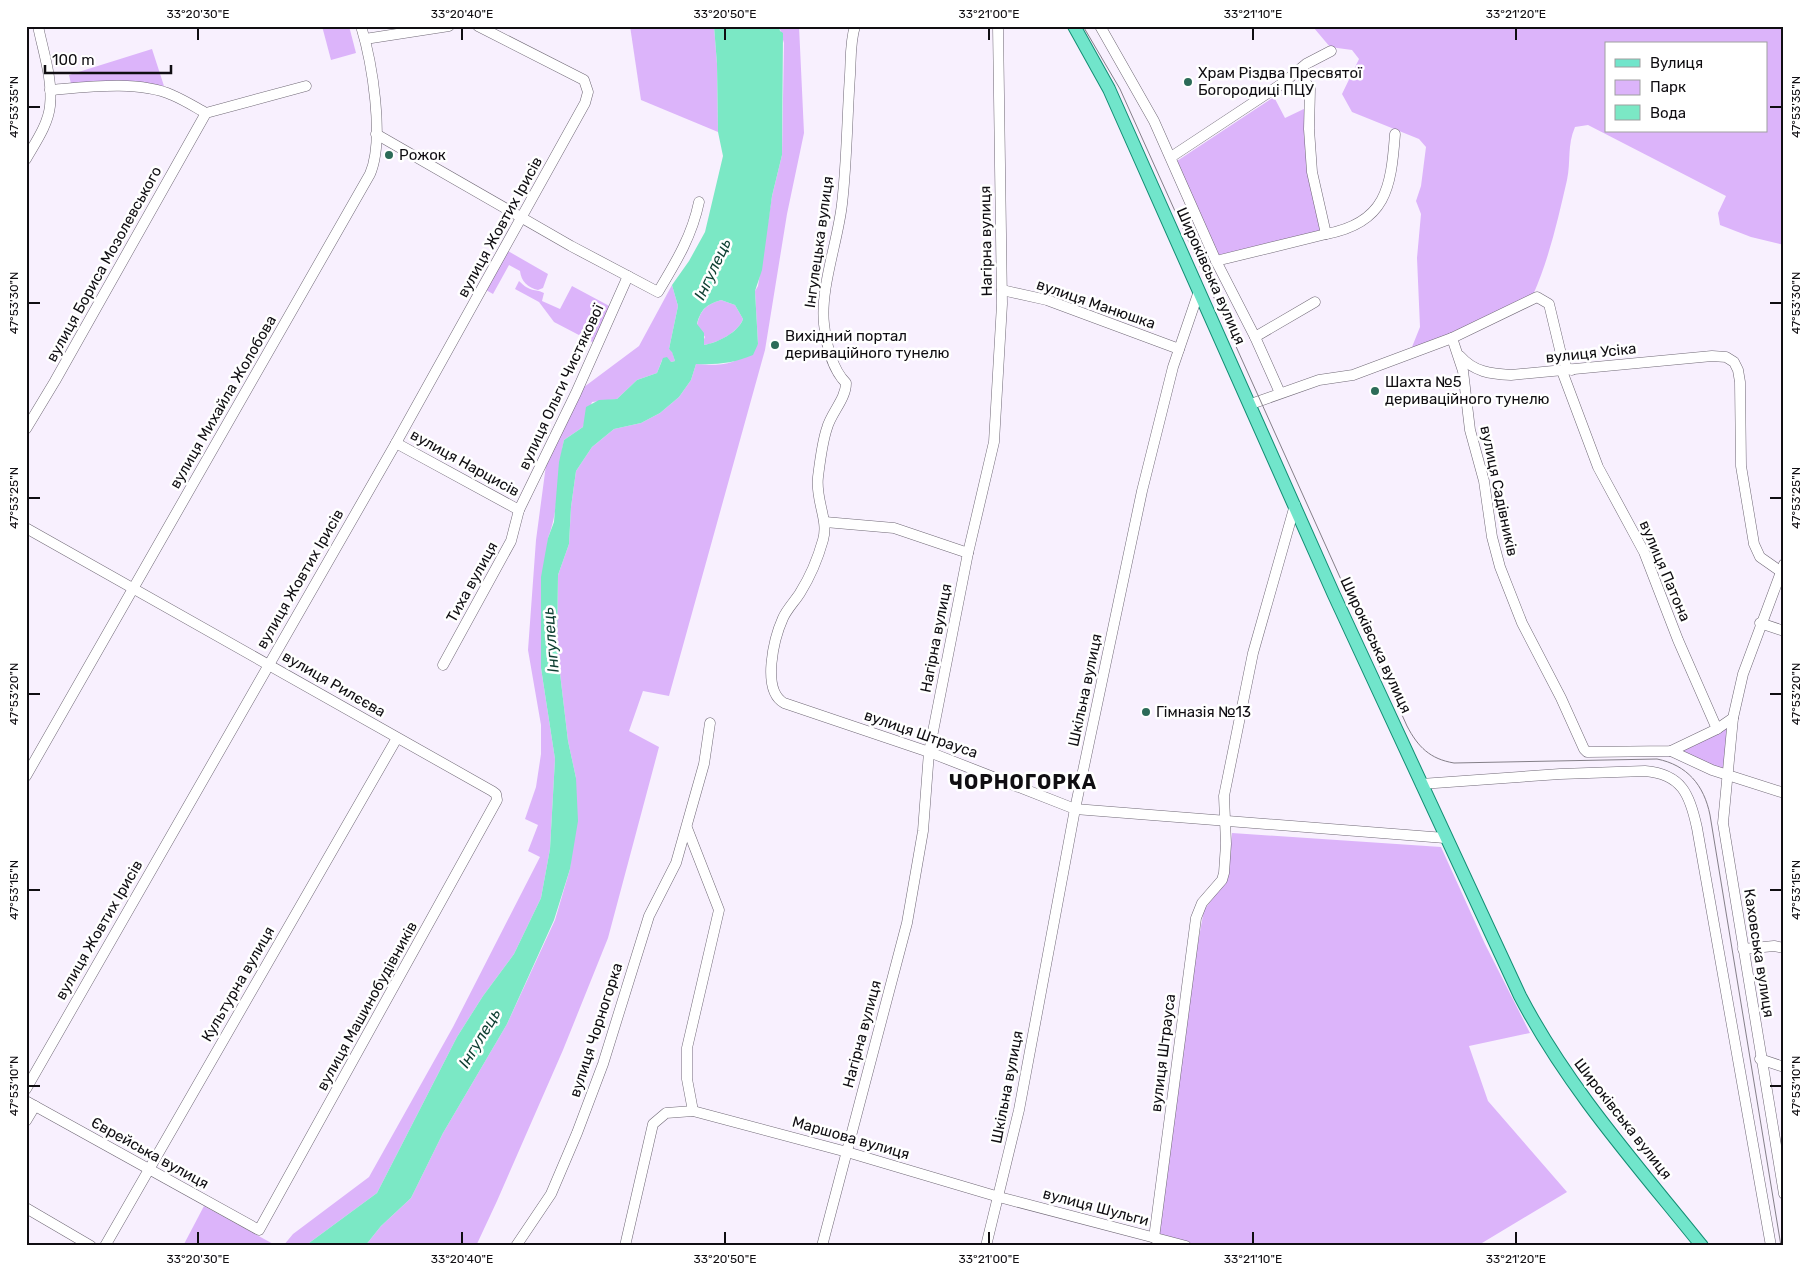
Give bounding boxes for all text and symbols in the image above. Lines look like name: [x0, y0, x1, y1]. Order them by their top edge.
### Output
text: 33°20'30"E: [167, 7, 229, 21]
text: 33°20'40"E: [431, 7, 493, 21]
text: 33°20'50"E: [694, 7, 756, 21]
text: 33°21'00"E: [959, 7, 1019, 21]
text: 33°21'10"E: [1224, 7, 1282, 21]
text: 33°21'20"E: [1486, 7, 1546, 21]
scale bar: [45, 42, 171, 74]
legend: [1605, 42, 1768, 132]
text: 100 m: [52, 51, 94, 69]
text: Вулиця: [1650, 54, 1703, 72]
place label: Храм Різдва Пресвятої Богородиці ПЦУ: [1198, 64, 1362, 99]
text: 47°53'35"N: [7, 76, 21, 138]
marker: Храм Різдва Пресвятої Богородиці ПЦУ: [1182, 76, 1194, 88]
text: 47°53'35"N: [1789, 76, 1803, 138]
text: Парк: [1650, 78, 1686, 96]
text: Вода: [1650, 104, 1686, 122]
place label: Рожок: [399, 146, 446, 164]
marker: Рожок: [383, 149, 395, 161]
street label: вулиця Жовтих Ірисів: [454, 154, 546, 300]
street label: вулиця Бориса Мозолевського: [43, 163, 165, 365]
street label: Інгулецька вулиця: [801, 175, 837, 309]
street label: Нагірна вулиця: [976, 186, 996, 296]
street label: Широківська вулиця: [1173, 205, 1249, 347]
water label: Інгулець: [690, 235, 735, 303]
text: 47°53'30"N: [7, 272, 21, 334]
text: 47°53'30"N: [1789, 272, 1803, 334]
street label: вулиця Манюшка: [1034, 275, 1158, 333]
street label: вулиця Ольги Чистякової: [515, 301, 607, 473]
street label: вулиця Михайла Жолобова: [166, 312, 280, 492]
place label: Вихідний портал дериваційного тунелю: [785, 327, 950, 362]
marker: Вихідний портал дериваційного тунелю: [769, 339, 781, 351]
street label: вулиця Усіка: [1545, 339, 1637, 367]
place label: Шахта №5 дериваційного тунелю: [1385, 373, 1550, 408]
marker: Шахта №5 дериваційного тунелю: [1369, 385, 1381, 397]
street label: вулиця Садівників: [1476, 424, 1522, 558]
street label: вулиця Нарцисів: [407, 426, 523, 500]
text: 47°53'25"N: [7, 467, 21, 529]
text: 47°53'25"N: [1789, 467, 1803, 529]
street label: вулиця Жовтих Ірисів: [253, 506, 347, 652]
street label: вулиця Патона: [1636, 518, 1694, 624]
street label: Тиха вулиця: [442, 539, 502, 625]
street label: Широківська вулиця: [1336, 574, 1416, 716]
street label: Нагірна вулиця: [917, 582, 955, 694]
water label: Інгулець: [538, 606, 563, 674]
street label: Шкільна вулиця: [1064, 632, 1106, 748]
street label: вулиця Рилєєва: [279, 647, 389, 721]
text: 47°53'20"N: [7, 663, 21, 725]
text: 47°53'20"N: [1789, 663, 1803, 725]
place label: Гімназія №13: [1156, 703, 1251, 721]
street label: вулиця Штрауса: [862, 706, 980, 762]
marker: Гімназія №13: [1140, 706, 1152, 718]
district label: ЧОРНОГОРКА: [949, 770, 1097, 794]
street label: вулиця Жовтих Ірисів: [52, 857, 146, 1003]
text: 47°53'15"N: [7, 860, 21, 920]
text: 47°53'15"N: [1789, 860, 1803, 920]
street label: Каховська вулиця: [1740, 887, 1778, 1019]
street label: вулиця Машинобудівників: [313, 918, 421, 1094]
street label: Культурна вулиця: [198, 923, 278, 1045]
street label: вулиця Чорногорка: [566, 960, 626, 1100]
street label: Нагірна вулиця: [839, 978, 885, 1090]
street label: вулиця Штрауса: [1147, 993, 1179, 1113]
water label: Інгулець: [454, 1005, 504, 1071]
street label: Шкільна вулиця: [987, 1029, 1027, 1145]
street label: Широківська вулиця: [1570, 1055, 1676, 1183]
text: 47°53'10"N: [7, 1056, 21, 1116]
text: 47°53'10"N: [1789, 1056, 1803, 1116]
street label: Єврейська вулиця: [88, 1113, 212, 1193]
street label: Маршова вулиця: [790, 1113, 912, 1163]
street label: вулиця Шульги: [1041, 1184, 1151, 1230]
text: 33°20'30"E: [167, 1252, 229, 1266]
text: 33°20'40"E: [431, 1252, 493, 1266]
text: 33°20'50"E: [694, 1252, 756, 1266]
text: 33°21'00"E: [959, 1252, 1019, 1266]
text: 33°21'10"E: [1224, 1252, 1282, 1266]
text: 33°21'20"E: [1486, 1252, 1546, 1266]

